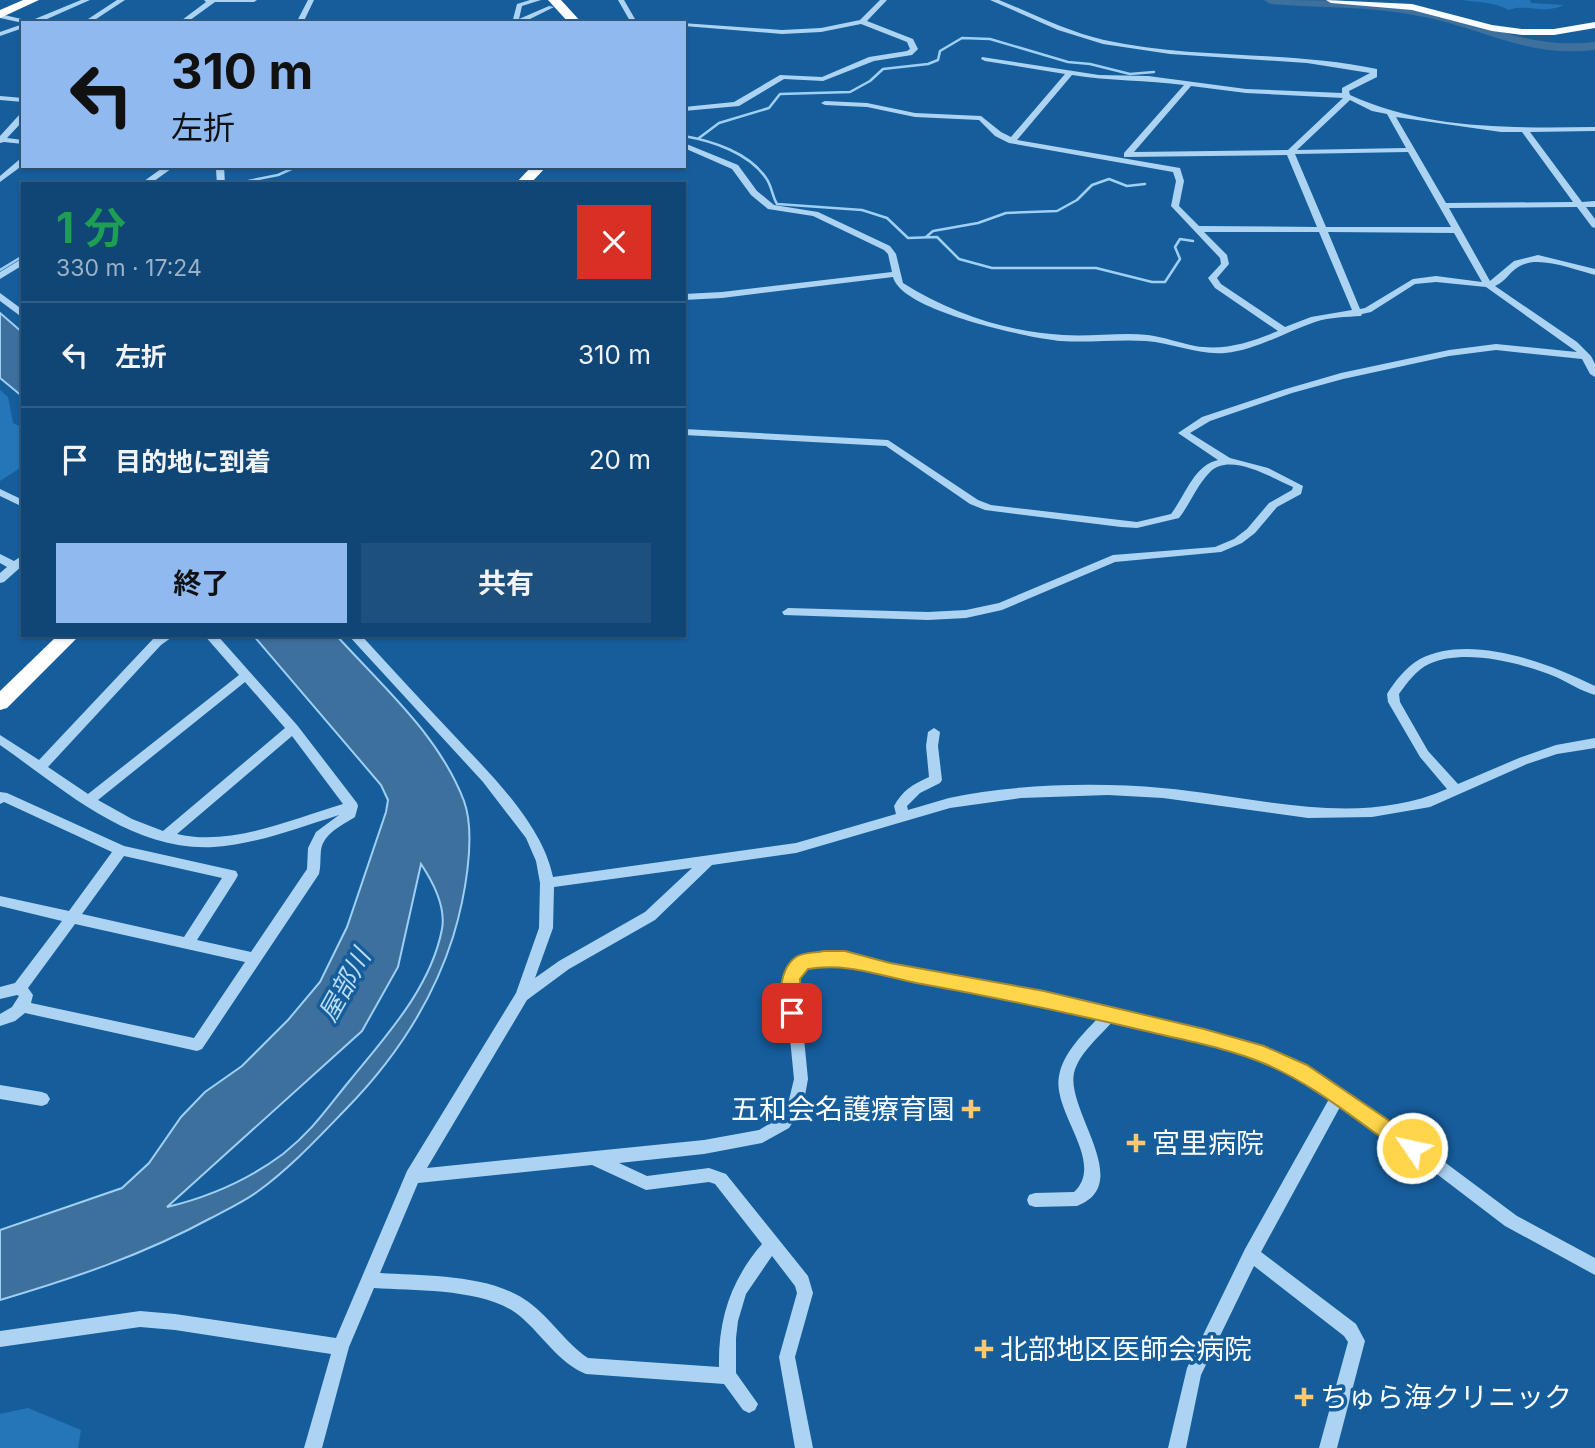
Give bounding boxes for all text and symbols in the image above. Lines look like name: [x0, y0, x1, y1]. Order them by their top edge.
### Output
text: 310 m: [171, 42, 313, 101]
icon: left: [56, 49, 147, 140]
text: 左折: [171, 108, 235, 147]
text: 1 分: [56, 202, 126, 253]
button: close: [577, 205, 651, 279]
text: 330 m · 17:24: [56, 254, 202, 282]
icon: left: [56, 336, 94, 374]
text: 310 m: [578, 339, 651, 370]
text: 左折: [115, 341, 167, 372]
icon: arrive: [56, 441, 94, 479]
text: 20 m: [589, 444, 651, 475]
text: 目的地に到着: [115, 446, 271, 477]
button: 終了: [56, 543, 347, 623]
button: 共有: [361, 543, 651, 623]
water label: 屋部川: [312, 941, 378, 1027]
pin: [762, 983, 822, 1043]
icon: arrive: [773, 994, 811, 1032]
place label: 五和会名護療育園: [731, 1092, 955, 1126]
marker: 五和会名護療育園: [961, 1099, 981, 1119]
position arrow: [1375, 1111, 1449, 1185]
place label: 宮里病院: [1152, 1126, 1264, 1160]
marker: 宮里病院: [1126, 1133, 1146, 1153]
place label: 北部地区医師会病院: [1000, 1332, 1252, 1366]
marker: 北部地区医師会病院: [974, 1339, 994, 1359]
place label: ちゅら海クリニック: [1320, 1380, 1572, 1414]
marker: ちゅら海クリニック: [1294, 1387, 1314, 1407]

